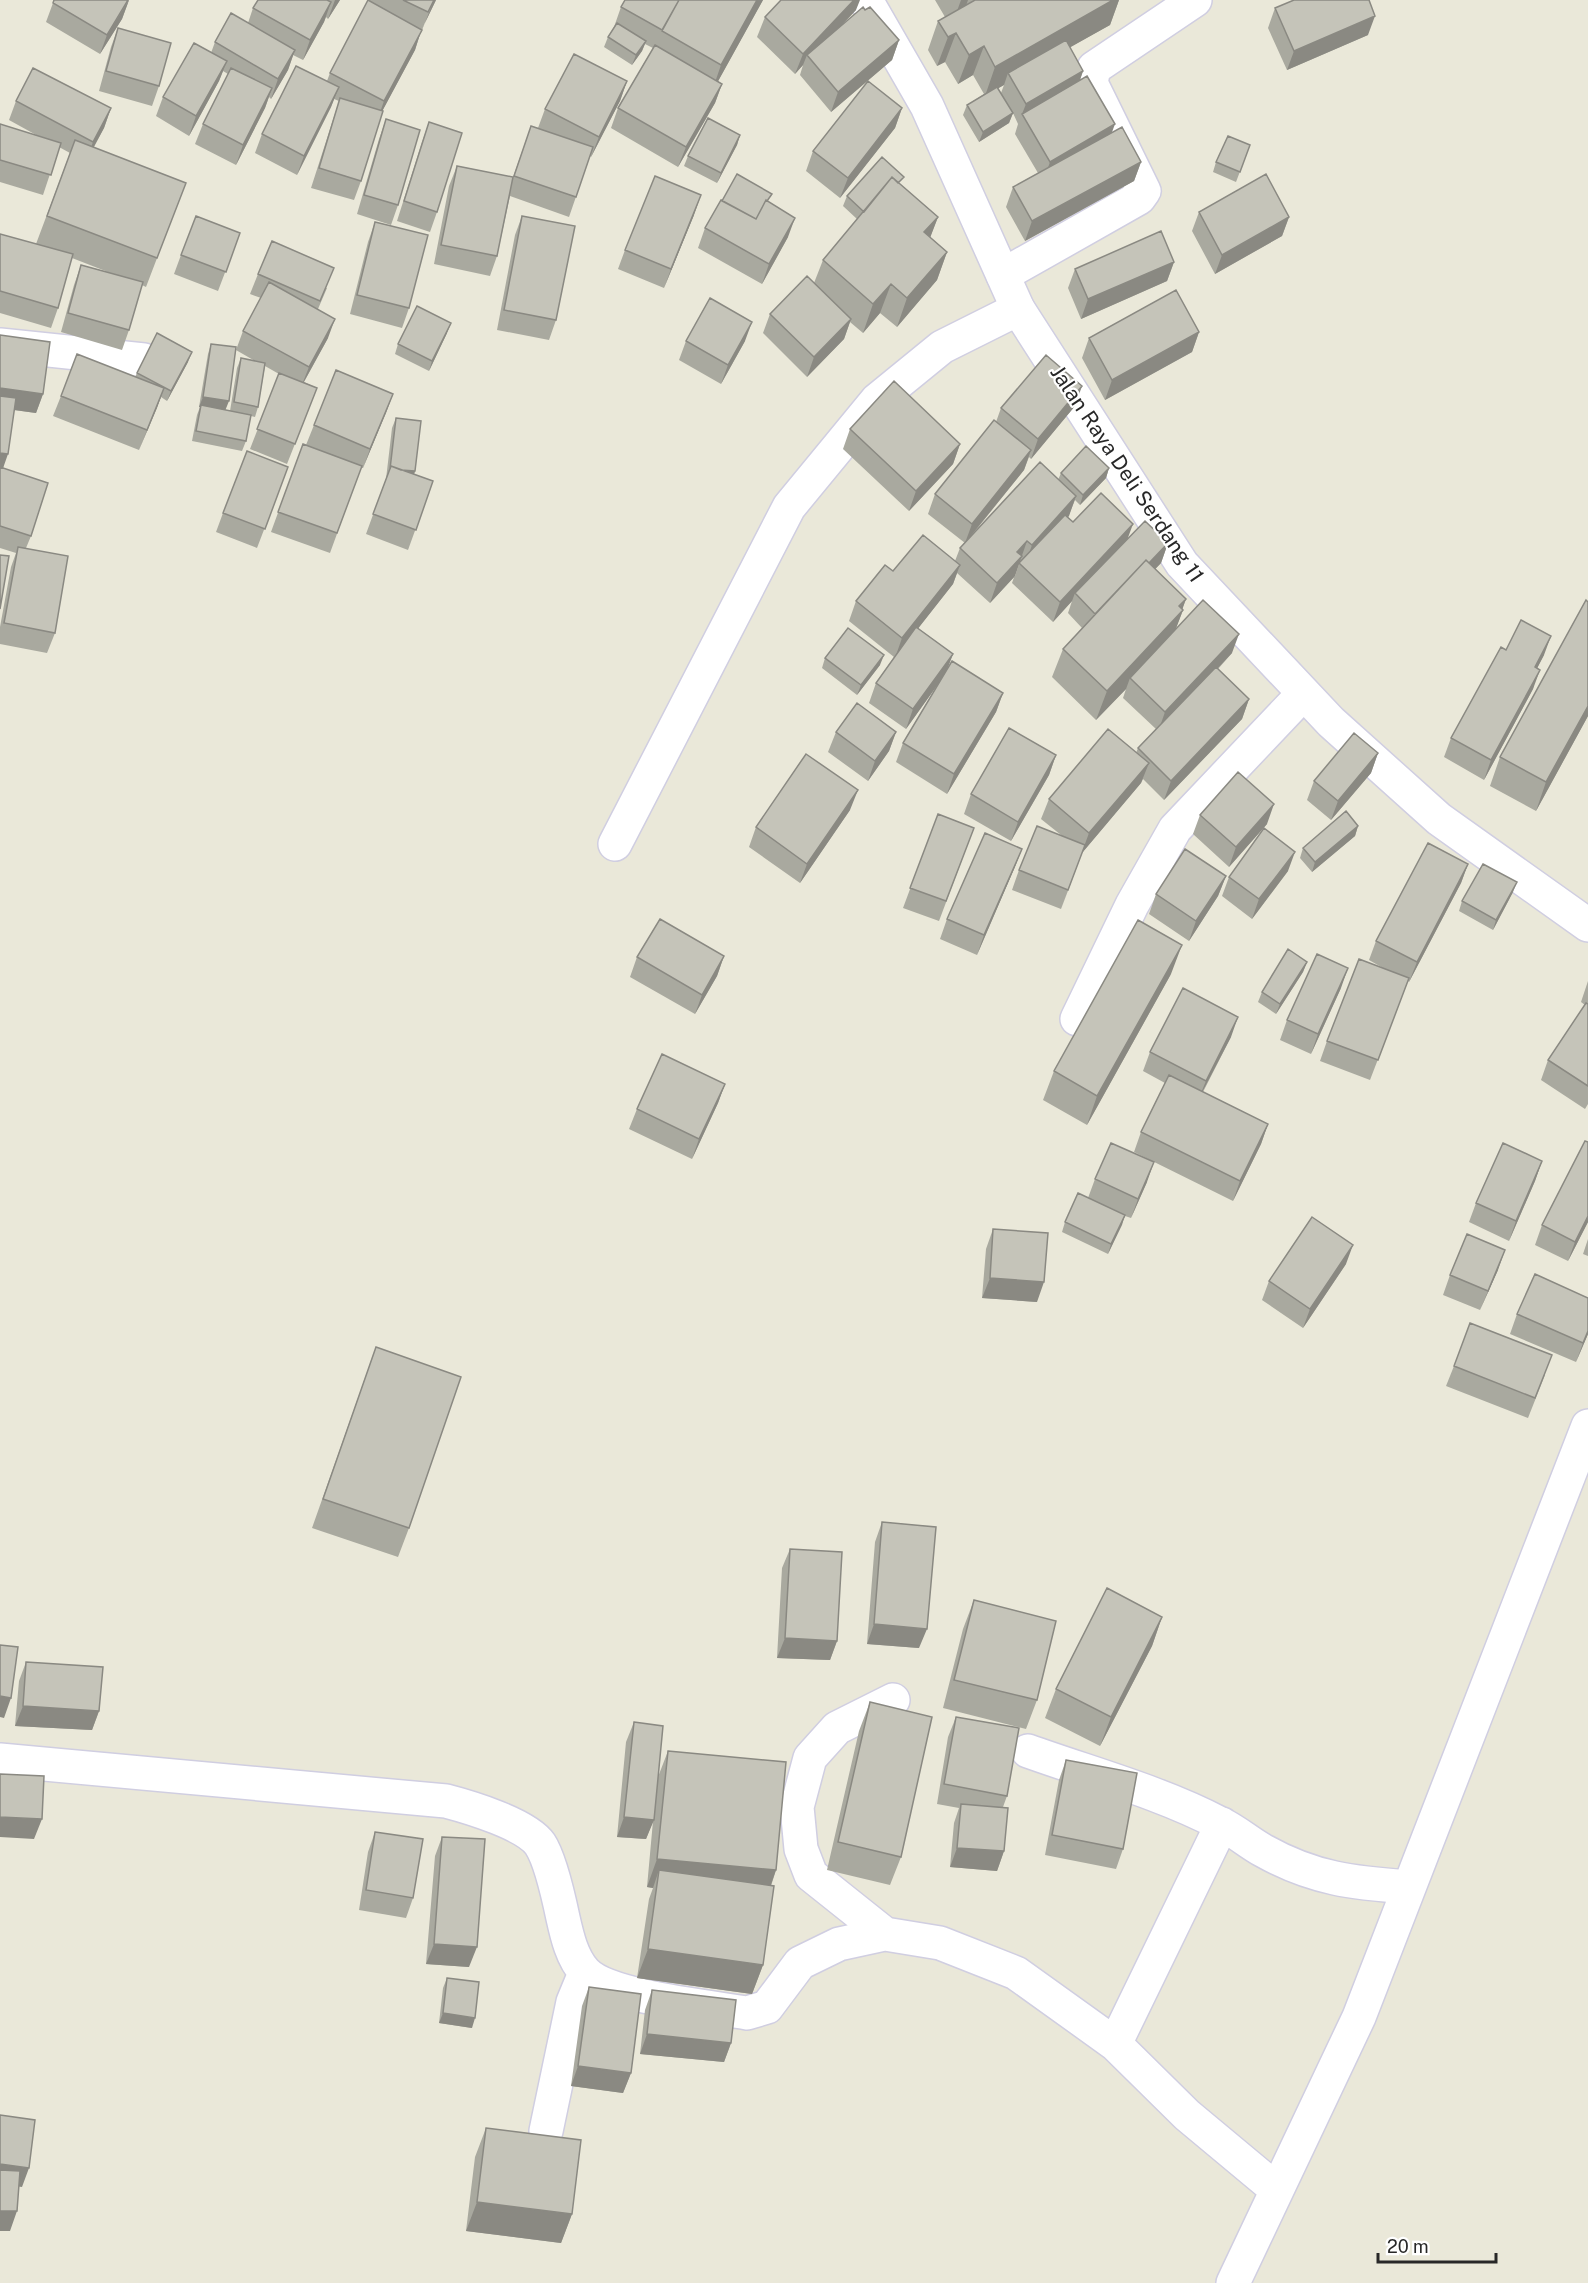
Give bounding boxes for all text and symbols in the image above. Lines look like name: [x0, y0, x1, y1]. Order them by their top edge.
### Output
street label: Jalan Raya Deli Serdang 11: [1045, 360, 1209, 587]
scale bar: [1378, 2226, 1496, 2264]
text: 20 m: [1387, 2236, 1429, 2257]

